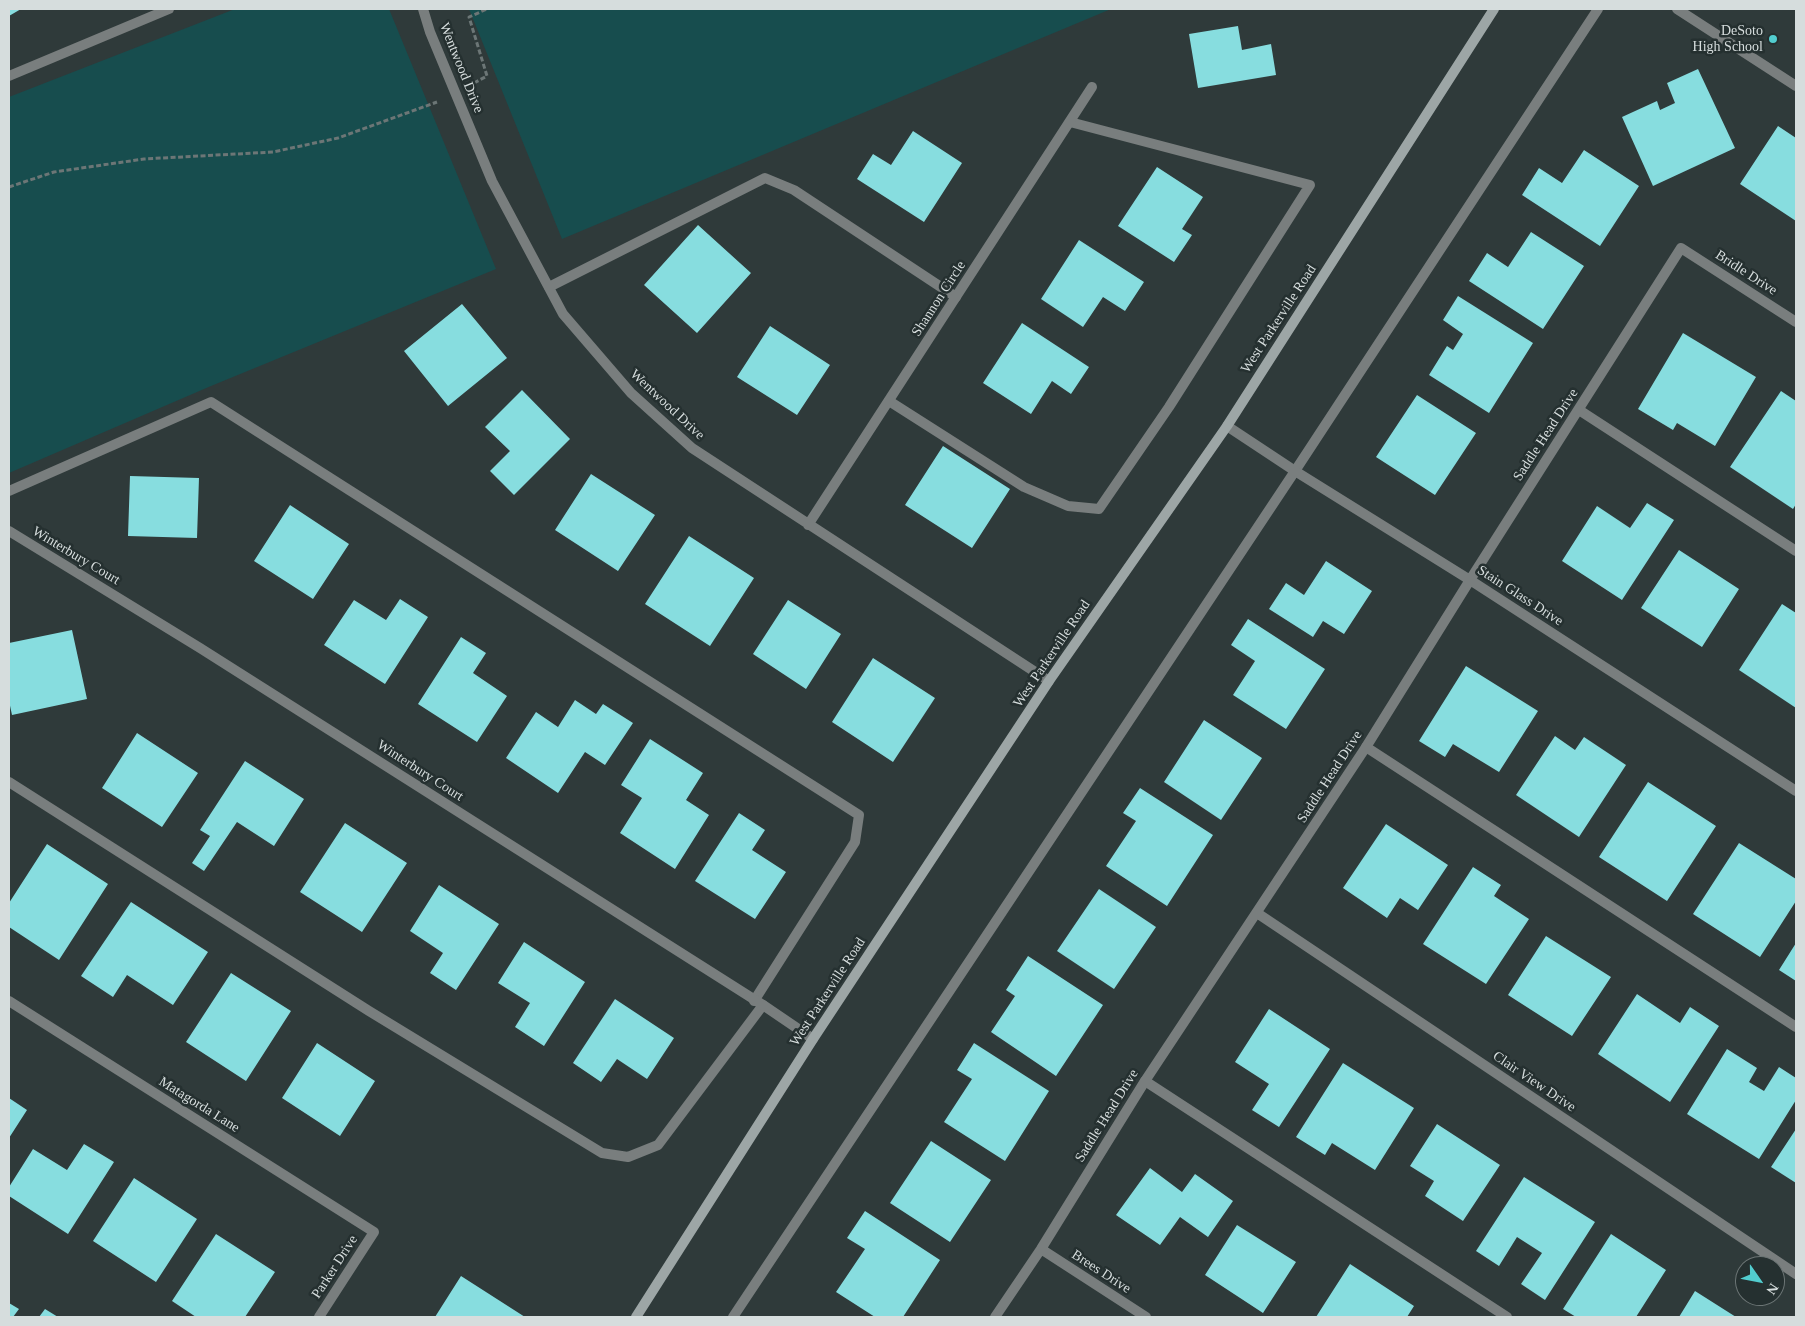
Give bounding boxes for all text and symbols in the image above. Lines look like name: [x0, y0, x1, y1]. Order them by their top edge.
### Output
street label: Wentwood Drive: [435, 20, 487, 116]
place label: DeSoto High School: [1693, 23, 1763, 56]
marker: DeSoto High School: [1767, 33, 1779, 45]
street label: Bridle Drive: [1712, 247, 1780, 299]
street label: Shannon Circle: [908, 258, 970, 340]
street label: West Parkerville Road: [1238, 262, 1320, 376]
street label: Wentwood Drive: [626, 366, 708, 444]
street label: Saddle Head Drive: [1510, 386, 1582, 484]
street label: Winterbury Court: [29, 523, 123, 589]
street label: Stain Glass Drive: [1474, 562, 1566, 630]
street label: West Parkerville Road: [1010, 597, 1094, 711]
street label: Saddle Head Drive: [1294, 728, 1366, 826]
street label: Winterbury Court: [374, 737, 466, 805]
street label: West Parkerville Road: [787, 935, 869, 1049]
street label: Clair View Drive: [1489, 1048, 1579, 1116]
street label: Saddle Head Drive: [1072, 1066, 1142, 1166]
street label: Matagorda Lane: [155, 1073, 243, 1137]
street label: Parker Drive: [308, 1232, 362, 1302]
street label: Brees Drive: [1068, 1247, 1134, 1297]
north arrow: [1735, 1256, 1785, 1306]
text: N: [1763, 1281, 1781, 1297]

